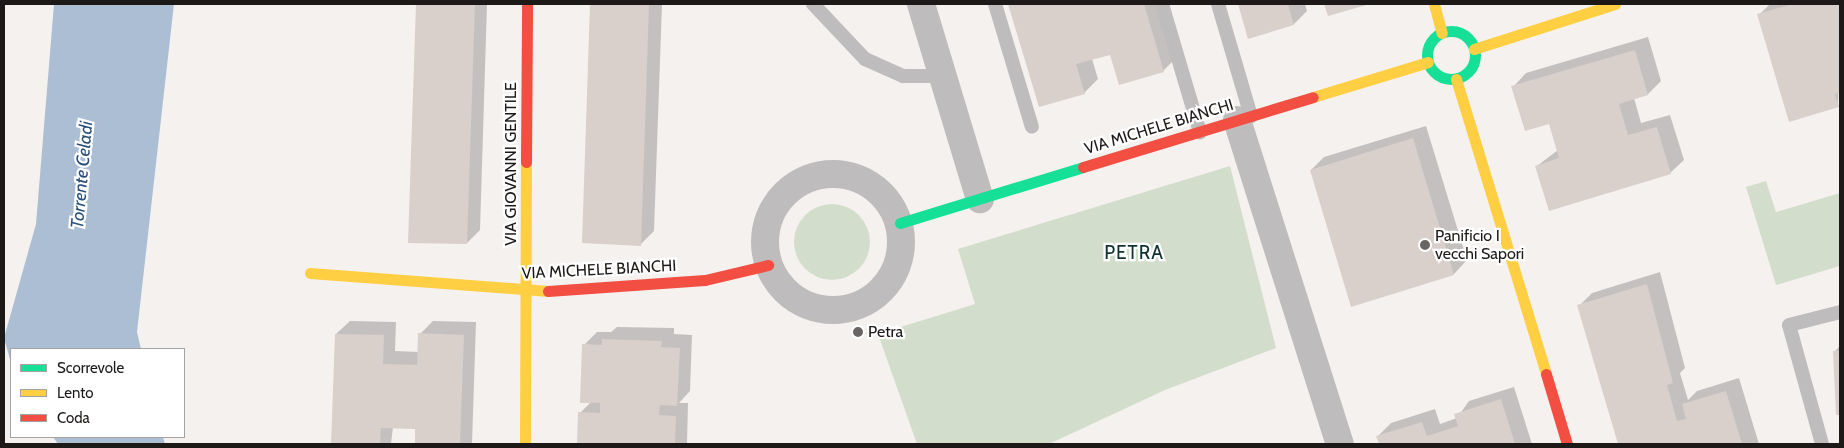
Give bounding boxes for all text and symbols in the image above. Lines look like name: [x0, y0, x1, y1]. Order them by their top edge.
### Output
street label: VIA GIOVANNI GENTILE: [501, 82, 521, 246]
street label: VIA MICHELE BIANCHI: [1082, 95, 1236, 159]
water label: Torrente Celadi: [67, 120, 97, 230]
place label: Panificio I vecchi Sapori: [1435, 226, 1524, 264]
marker: Panificio I vecchi Sapori: [1419, 239, 1431, 251]
district label: PETRA: [1104, 242, 1164, 264]
street label: VIA MICHELE BIANCHI: [521, 256, 677, 284]
place label: Petra: [868, 322, 903, 342]
marker: Petra: [852, 326, 864, 338]
legend: [10, 348, 185, 438]
text: Scorrevole: [57, 359, 124, 377]
text: Lento: [57, 384, 94, 402]
text: Coda: [57, 409, 90, 427]

